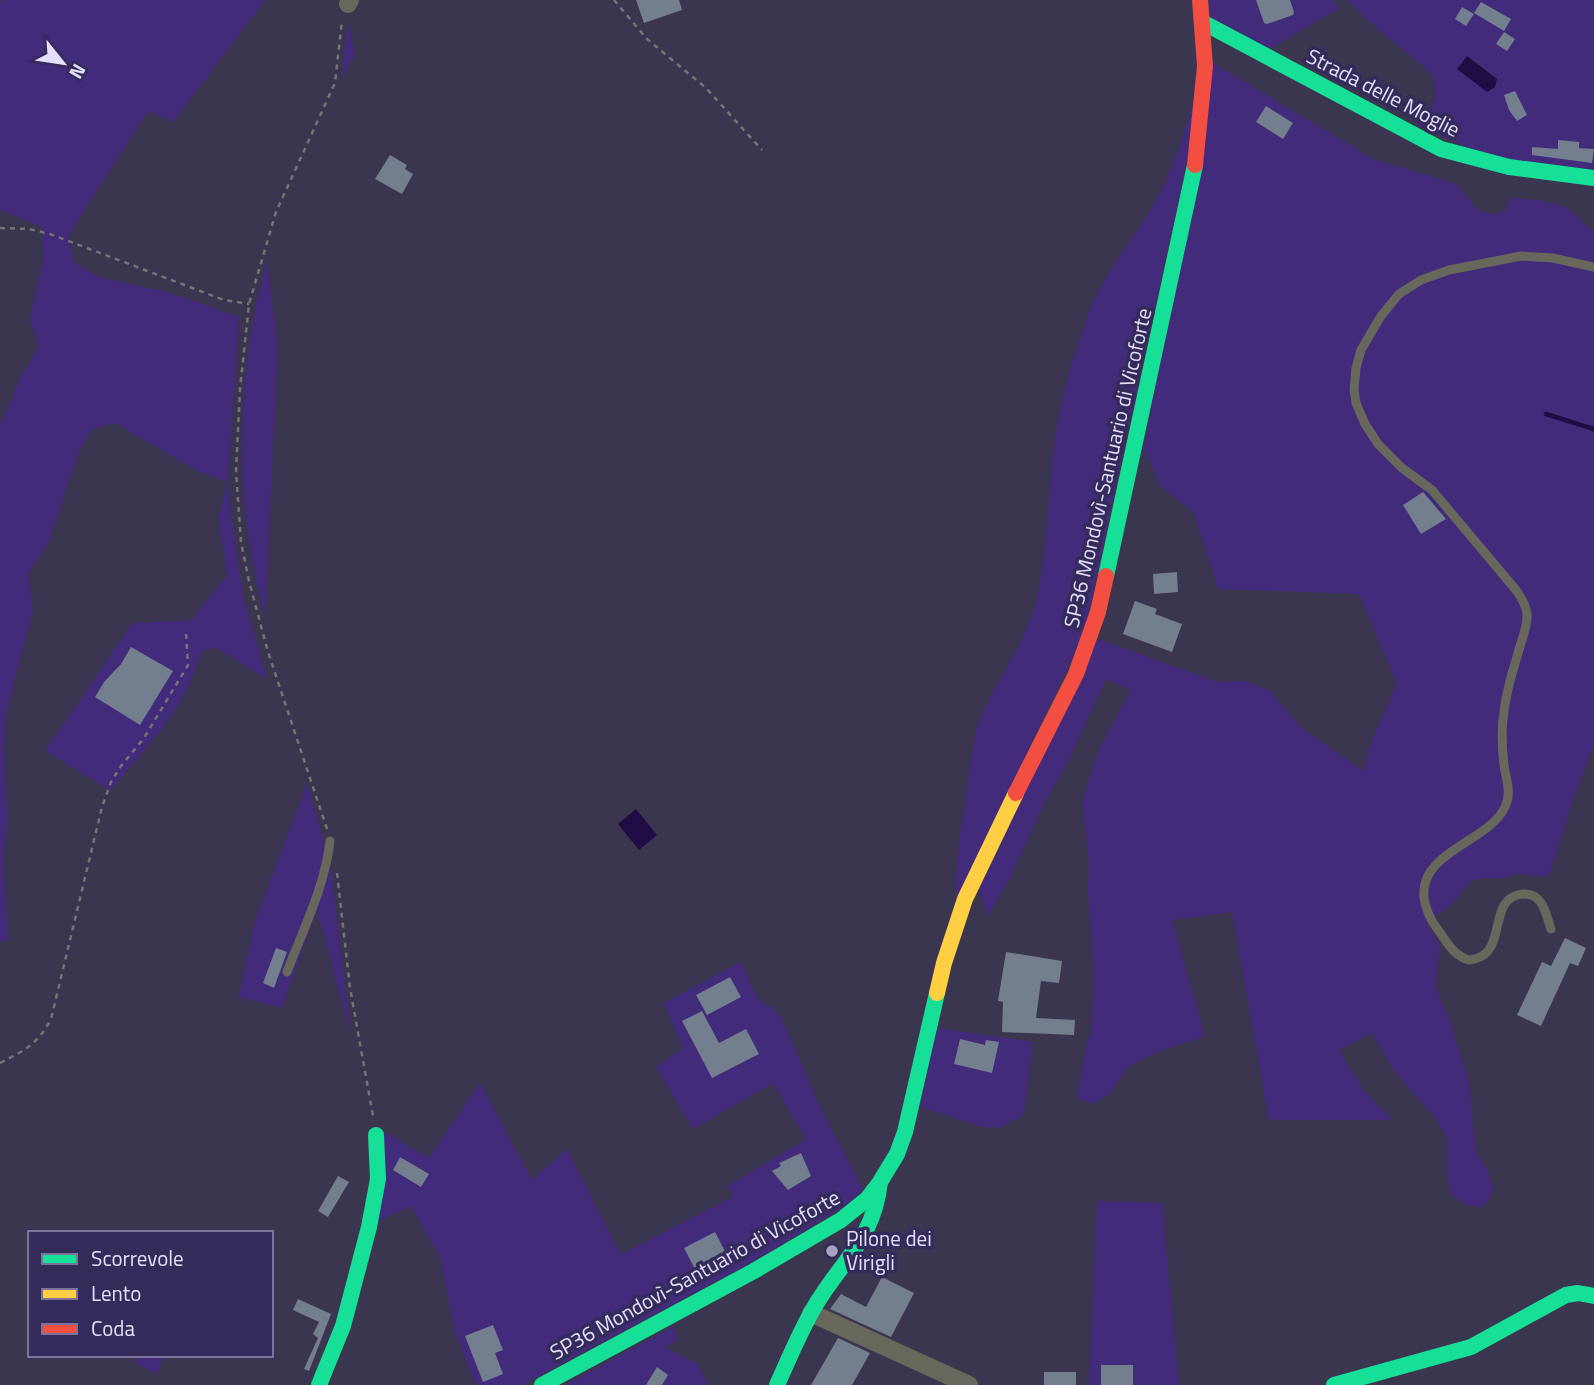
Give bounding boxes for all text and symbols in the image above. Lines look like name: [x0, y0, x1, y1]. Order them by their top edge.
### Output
north arrow: [28, 28, 98, 98]
street label: Strada delle Moglie: [1301, 40, 1466, 145]
text: N: [62, 59, 94, 85]
street label: SP36 Mondovì-Santuario di Vicoforte: [1055, 305, 1159, 631]
street label: SP36 Mondovì-Santuario di Vicoforte: [544, 1181, 845, 1367]
place label: Pilone dei Virigli: [846, 1222, 932, 1278]
legend: [28, 1231, 273, 1357]
text: Scorrevole: [91, 1242, 184, 1274]
marker: Pilone dei Virigli: [824, 1243, 840, 1259]
text: Lento: [91, 1277, 141, 1309]
text: Coda: [91, 1312, 135, 1344]

